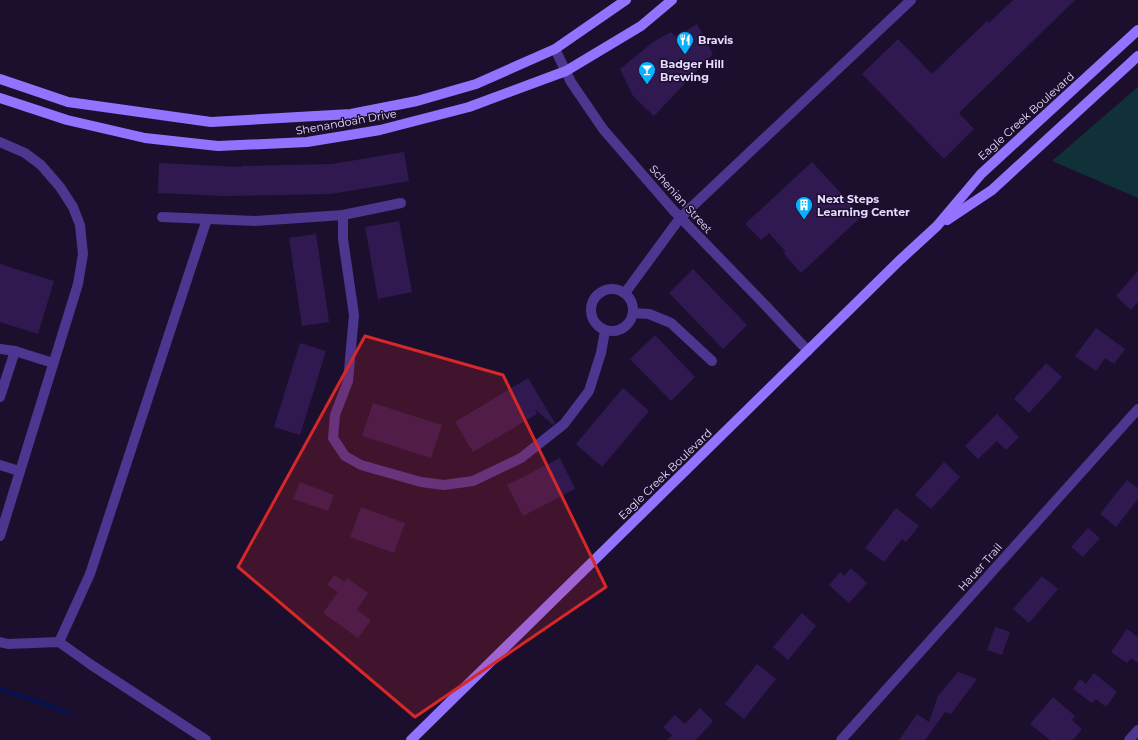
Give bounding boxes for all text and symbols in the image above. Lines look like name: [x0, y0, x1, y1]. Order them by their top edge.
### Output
restaurant icon: Bravis: [675, 30, 695, 55]
place label: Bravis: [698, 33, 733, 47]
place label: Badger Hill Brewing: [660, 57, 724, 84]
bar icon: Badger Hill Brewing: [637, 60, 657, 85]
street label: Eagle Creek Boulevard: [975, 69, 1077, 163]
street label: Shenandoah Drive: [294, 106, 398, 138]
street label: Schenian Street: [647, 162, 716, 237]
place label: Next Steps Learning Center: [817, 192, 910, 219]
building icon: Next Steps Learning Center: [794, 195, 814, 220]
street label: Eagle Creek Boulevard: [615, 426, 715, 522]
street label: Hauer Trail: [955, 540, 1005, 594]

